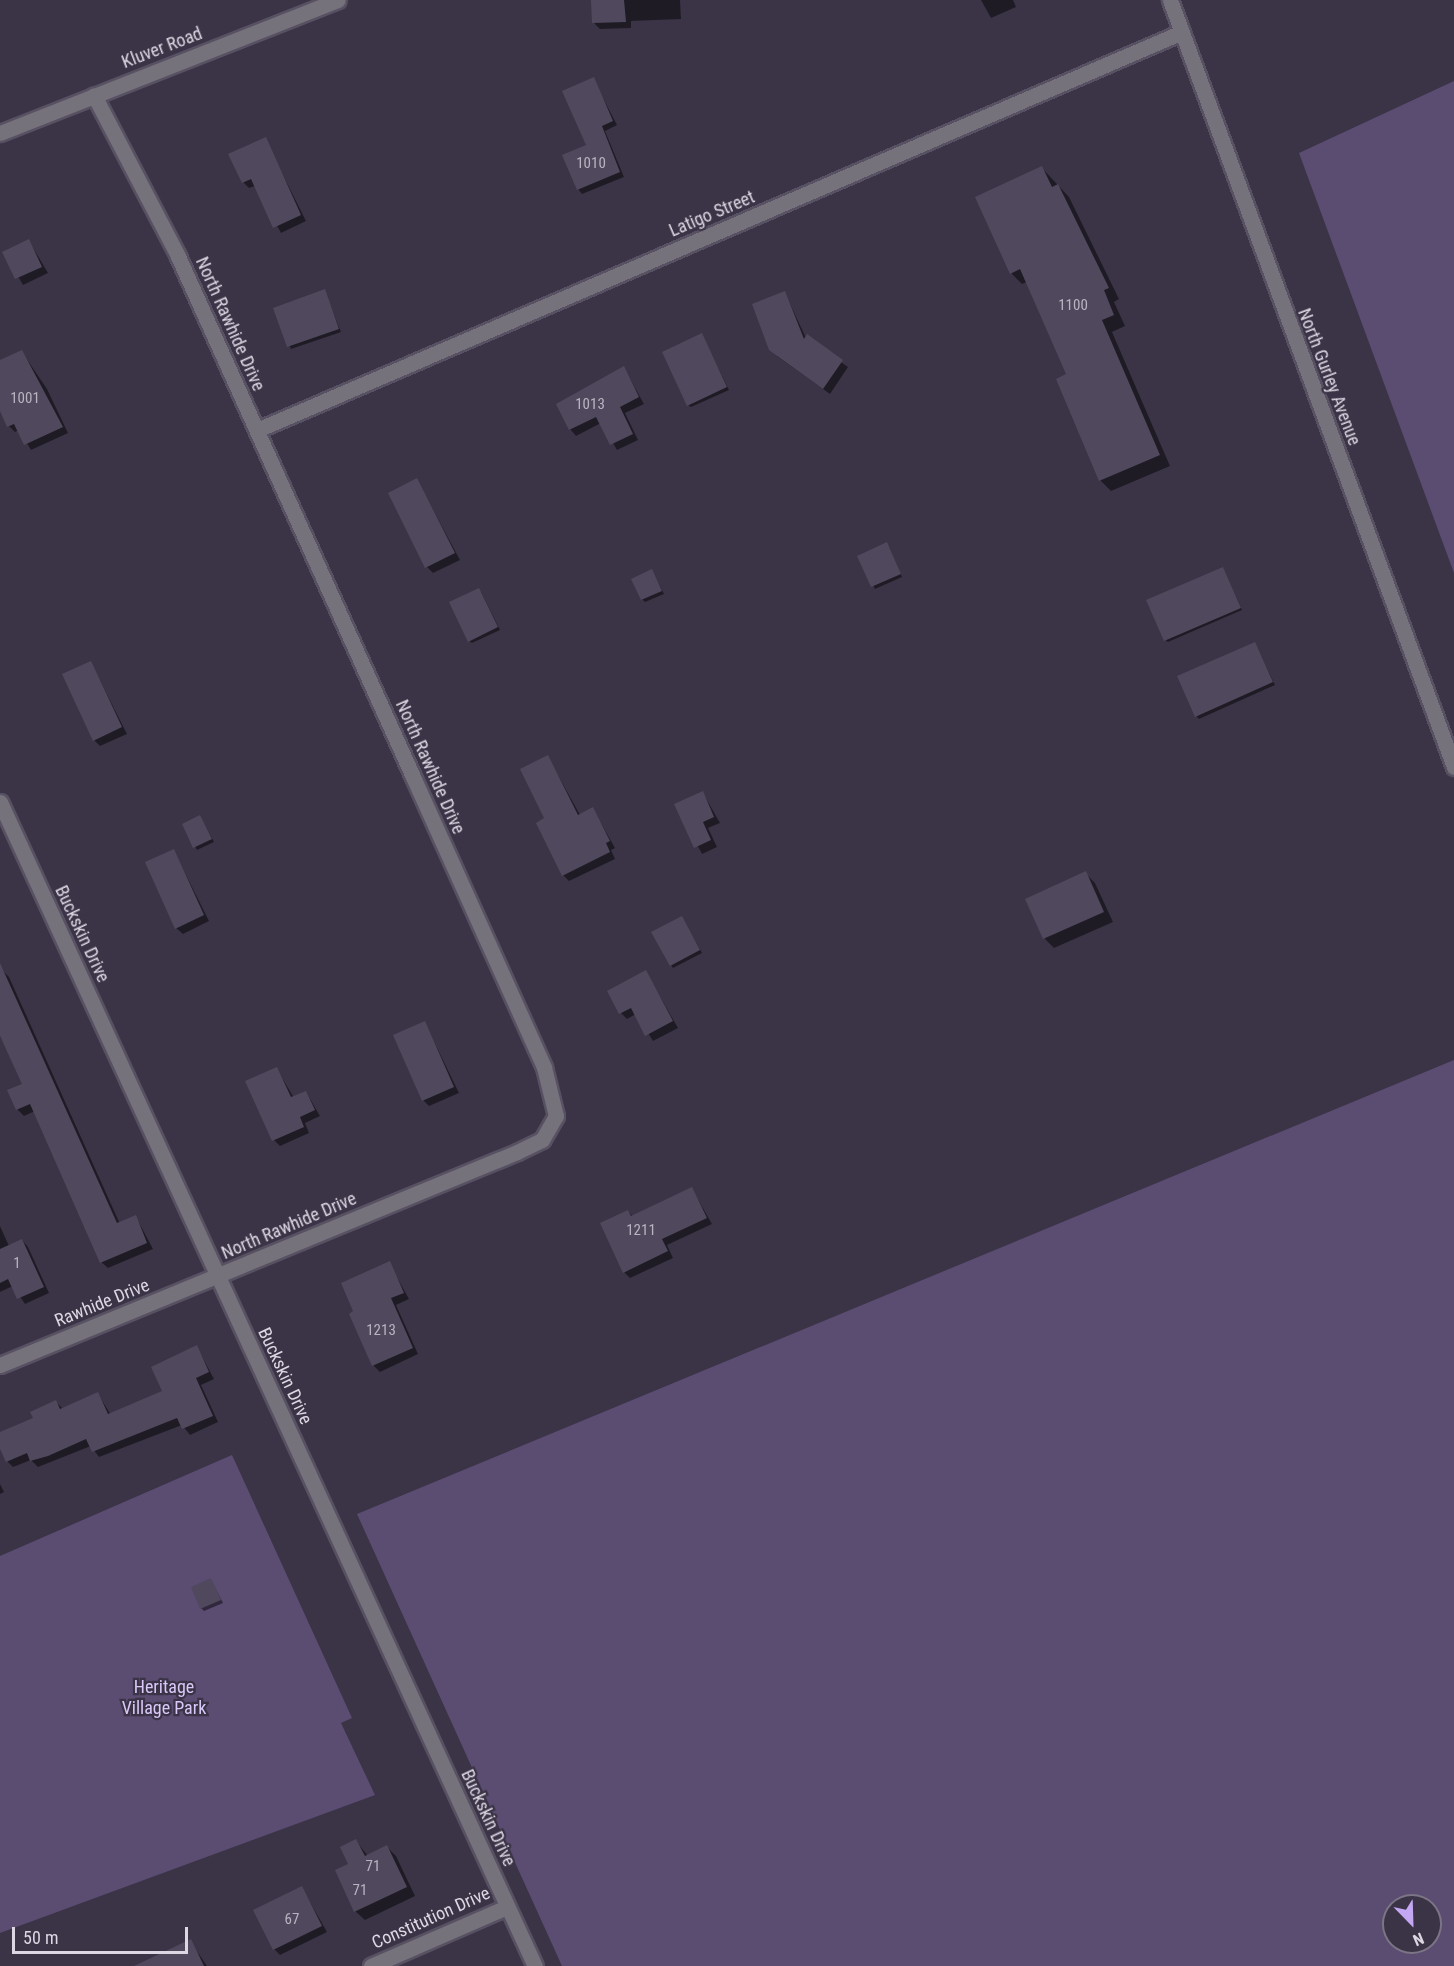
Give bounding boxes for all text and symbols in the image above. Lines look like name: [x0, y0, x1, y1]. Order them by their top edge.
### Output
street label: Kluver Road: [119, 23, 205, 73]
house number: 1010: [576, 155, 606, 173]
street label: Latigo Street: [666, 186, 758, 242]
street label: North Rawhide Drive: [191, 254, 269, 394]
house number: 1100: [1058, 297, 1088, 315]
street label: North Gurley Avenue: [1293, 305, 1365, 449]
house number: 1001: [10, 390, 40, 408]
house number: 1013: [575, 396, 605, 414]
street label: North Rawhide Drive: [391, 697, 469, 837]
street label: Buckskin Drive: [50, 882, 114, 986]
street label: North Rawhide Drive: [218, 1188, 360, 1264]
house number: 1211: [626, 1222, 656, 1240]
house number: 1: [13, 1255, 21, 1273]
street label: Rawhide Drive: [52, 1274, 152, 1332]
house number: 1213: [366, 1322, 396, 1340]
street label: Buckskin Drive: [253, 1324, 317, 1428]
park label: Heritage Village Park: [122, 1677, 206, 1720]
street label: Buckskin Drive: [456, 1766, 520, 1870]
house number: 71: [366, 1858, 380, 1876]
house number: 71: [353, 1882, 367, 1900]
street label: Constitution Drive: [369, 1882, 493, 1954]
north arrow: [1382, 1894, 1442, 1954]
house number: 67: [285, 1911, 299, 1929]
scale bar: [15, 1915, 190, 1953]
text: 50 m: [23, 1927, 58, 1948]
text: N: [1410, 1929, 1427, 1950]

